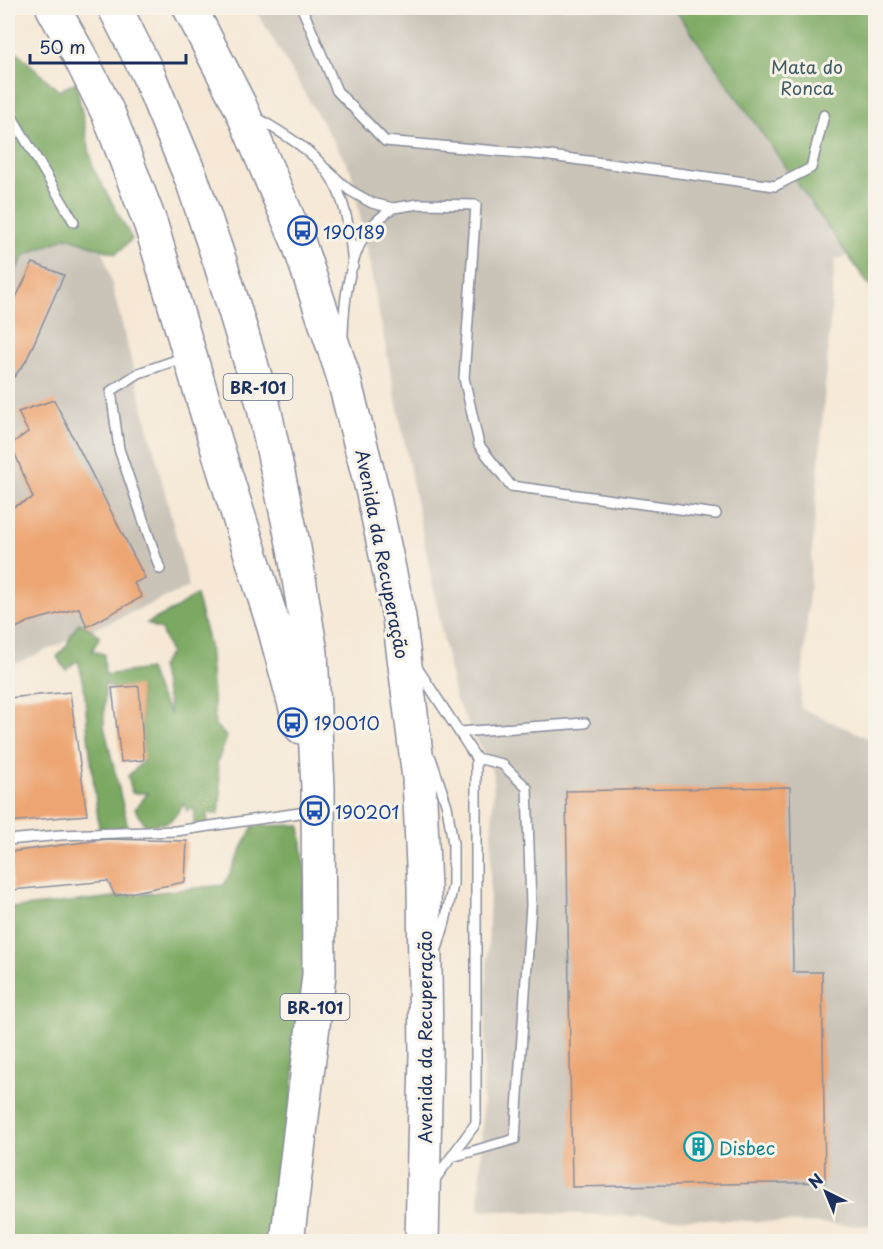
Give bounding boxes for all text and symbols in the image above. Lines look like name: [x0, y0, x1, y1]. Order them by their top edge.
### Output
scale bar: [30, 27, 186, 65]
text: 50 m: [39, 33, 86, 60]
park label: Mata do Ronca: [771, 53, 843, 101]
bus stop icon: 190189: [286, 215, 318, 247]
place label: 190189: [323, 218, 385, 245]
road number: BR-101: [224, 374, 292, 400]
street label: Avenida da Recuperação: [349, 447, 417, 661]
bus stop icon: 190010: [277, 706, 309, 738]
place label: 190010: [314, 709, 380, 736]
bus stop icon: 190201: [298, 795, 330, 827]
place label: 190201: [335, 798, 399, 825]
street label: Avenida da Recuperação: [411, 931, 438, 1143]
road number: BR-101: [280, 994, 350, 1020]
building icon: Disbec: [682, 1131, 714, 1163]
place label: Disbec: [719, 1134, 775, 1161]
north arrow: [796, 1162, 856, 1222]
text: N: [802, 1167, 828, 1193]

